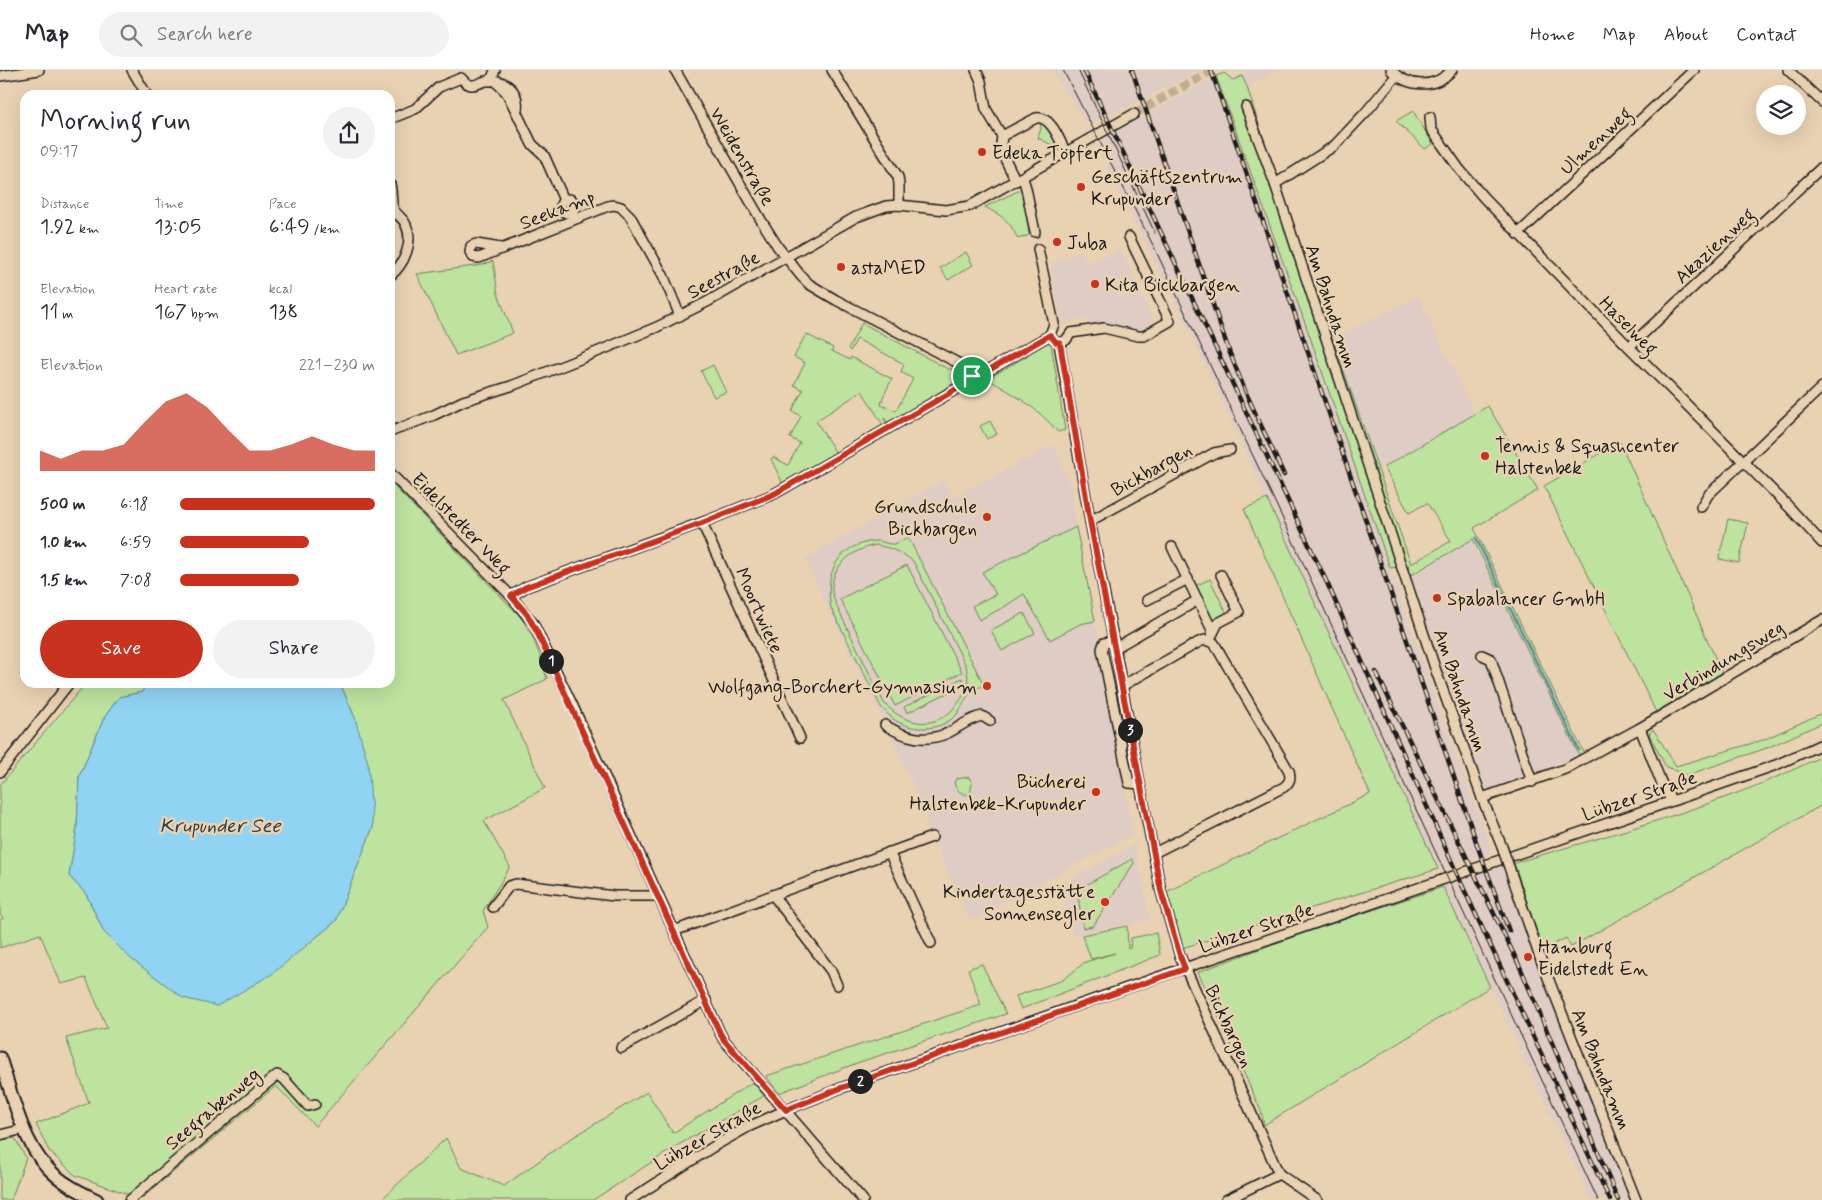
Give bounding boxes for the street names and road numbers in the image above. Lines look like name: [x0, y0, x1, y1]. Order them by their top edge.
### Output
street label: Ulmenweg: [1555, 101, 1639, 183]
street label: Weidenstraße: [703, 103, 780, 211]
street label: Seekamp: [516, 185, 599, 236]
street label: Akazienweg: [1670, 203, 1762, 292]
street label: Am Bahndamm: [1299, 242, 1362, 371]
street label: Seestraße: [683, 245, 764, 305]
street label: Haselweg: [1591, 291, 1663, 363]
street label: Bickbargen: [1107, 438, 1198, 505]
street label: Eidelstedter Weg: [404, 468, 516, 583]
street label: Moortwiete: [729, 564, 789, 657]
street label: Verbindungsweg: [1659, 615, 1790, 708]
street label: Am Bahndamm: [1427, 626, 1492, 755]
street label: Lübzer Straße: [1579, 765, 1700, 828]
street label: Lübzer Straße: [1196, 897, 1317, 960]
street label: Bickbargen: [1197, 981, 1259, 1073]
street label: Am Bahndamm: [1565, 1005, 1636, 1134]
street label: Seegrabenweg: [160, 1062, 268, 1158]
street label: Lübzer Straße: [650, 1096, 766, 1177]

